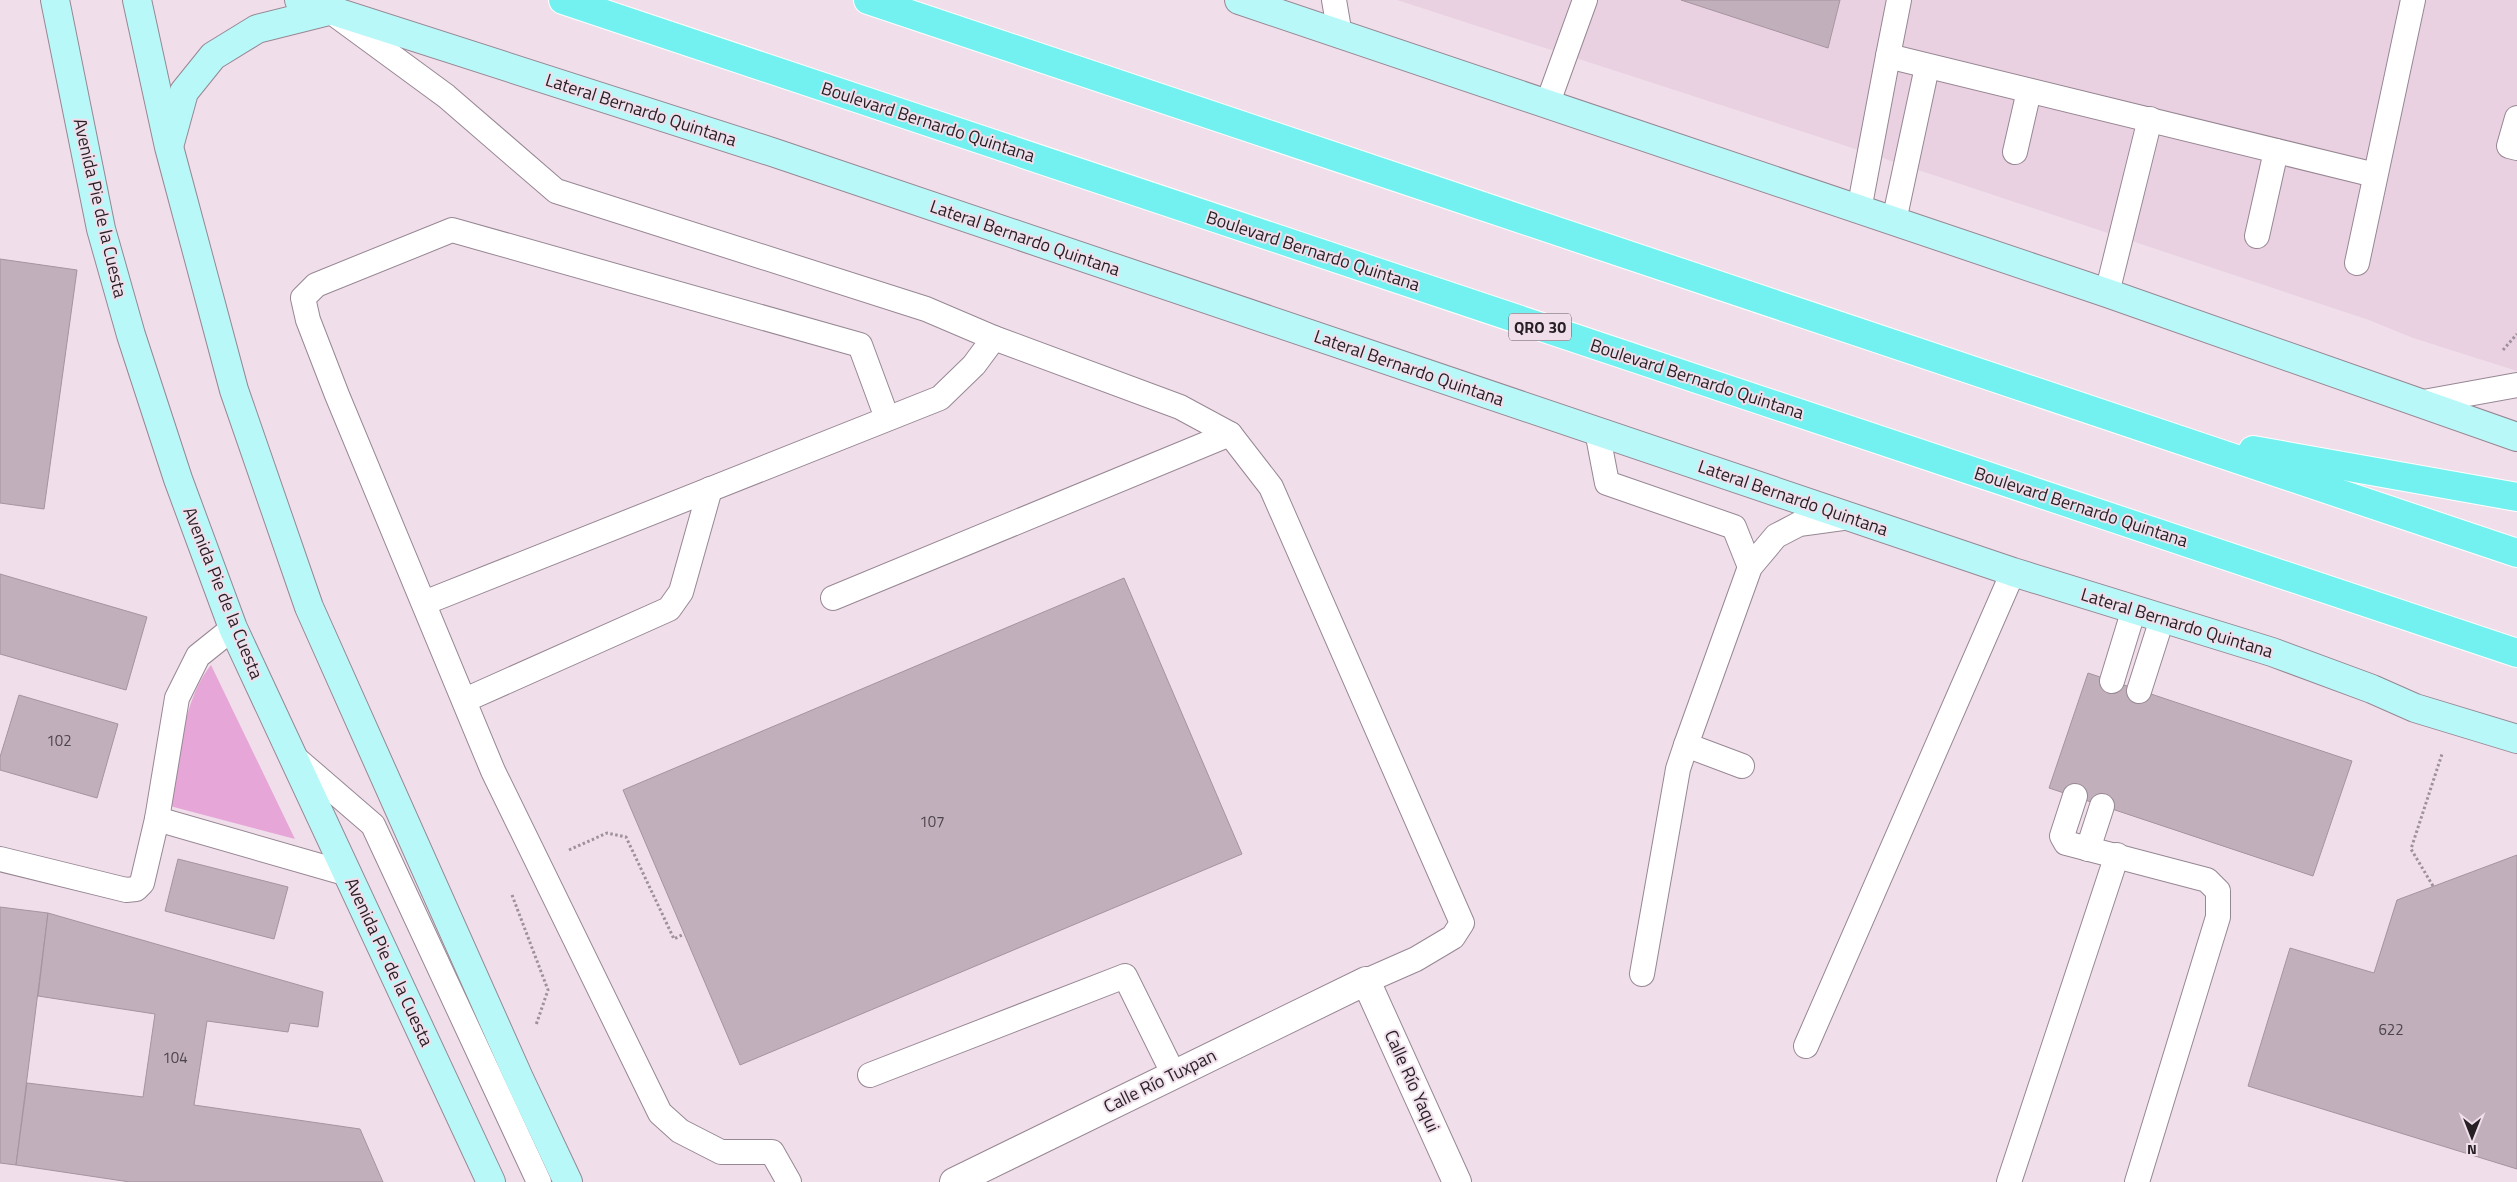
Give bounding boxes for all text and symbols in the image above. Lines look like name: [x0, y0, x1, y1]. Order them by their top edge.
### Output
street label: Lateral Bernardo Quintana: [542, 66, 740, 153]
street label: Boulevard Bernardo Quintana: [818, 74, 1039, 169]
street label: Avenida Pie de la Cuesta: [67, 115, 134, 300]
street label: Lateral Bernardo Quintana: [926, 192, 1124, 283]
street label: Boulevard Bernardo Quintana: [1203, 203, 1424, 298]
road number: QRO 30: [1509, 314, 1571, 341]
street label: Lateral Bernardo Quintana: [1310, 322, 1508, 413]
street label: Boulevard Bernardo Quintana: [1587, 331, 1808, 426]
street label: Lateral Bernardo Quintana: [1694, 452, 1892, 543]
street label: Boulevard Bernardo Quintana: [1971, 459, 2192, 554]
street label: Avenida Pie de la Cuesta: [177, 503, 270, 683]
street label: Lateral Bernardo Quintana: [2078, 580, 2276, 665]
house number: 102: [46, 729, 72, 752]
house number: 107: [919, 810, 945, 833]
street label: Avenida Pie de la Cuesta: [338, 873, 440, 1051]
house number: 622: [2378, 1018, 2404, 1041]
street label: Calle Río Yaqui: [1378, 1025, 1447, 1136]
street label: Calle Río Tuxpan: [1099, 1042, 1221, 1120]
house number: 104: [162, 1046, 188, 1069]
north arrow: [2447, 1112, 2497, 1162]
text: N: [2467, 1140, 2477, 1161]

